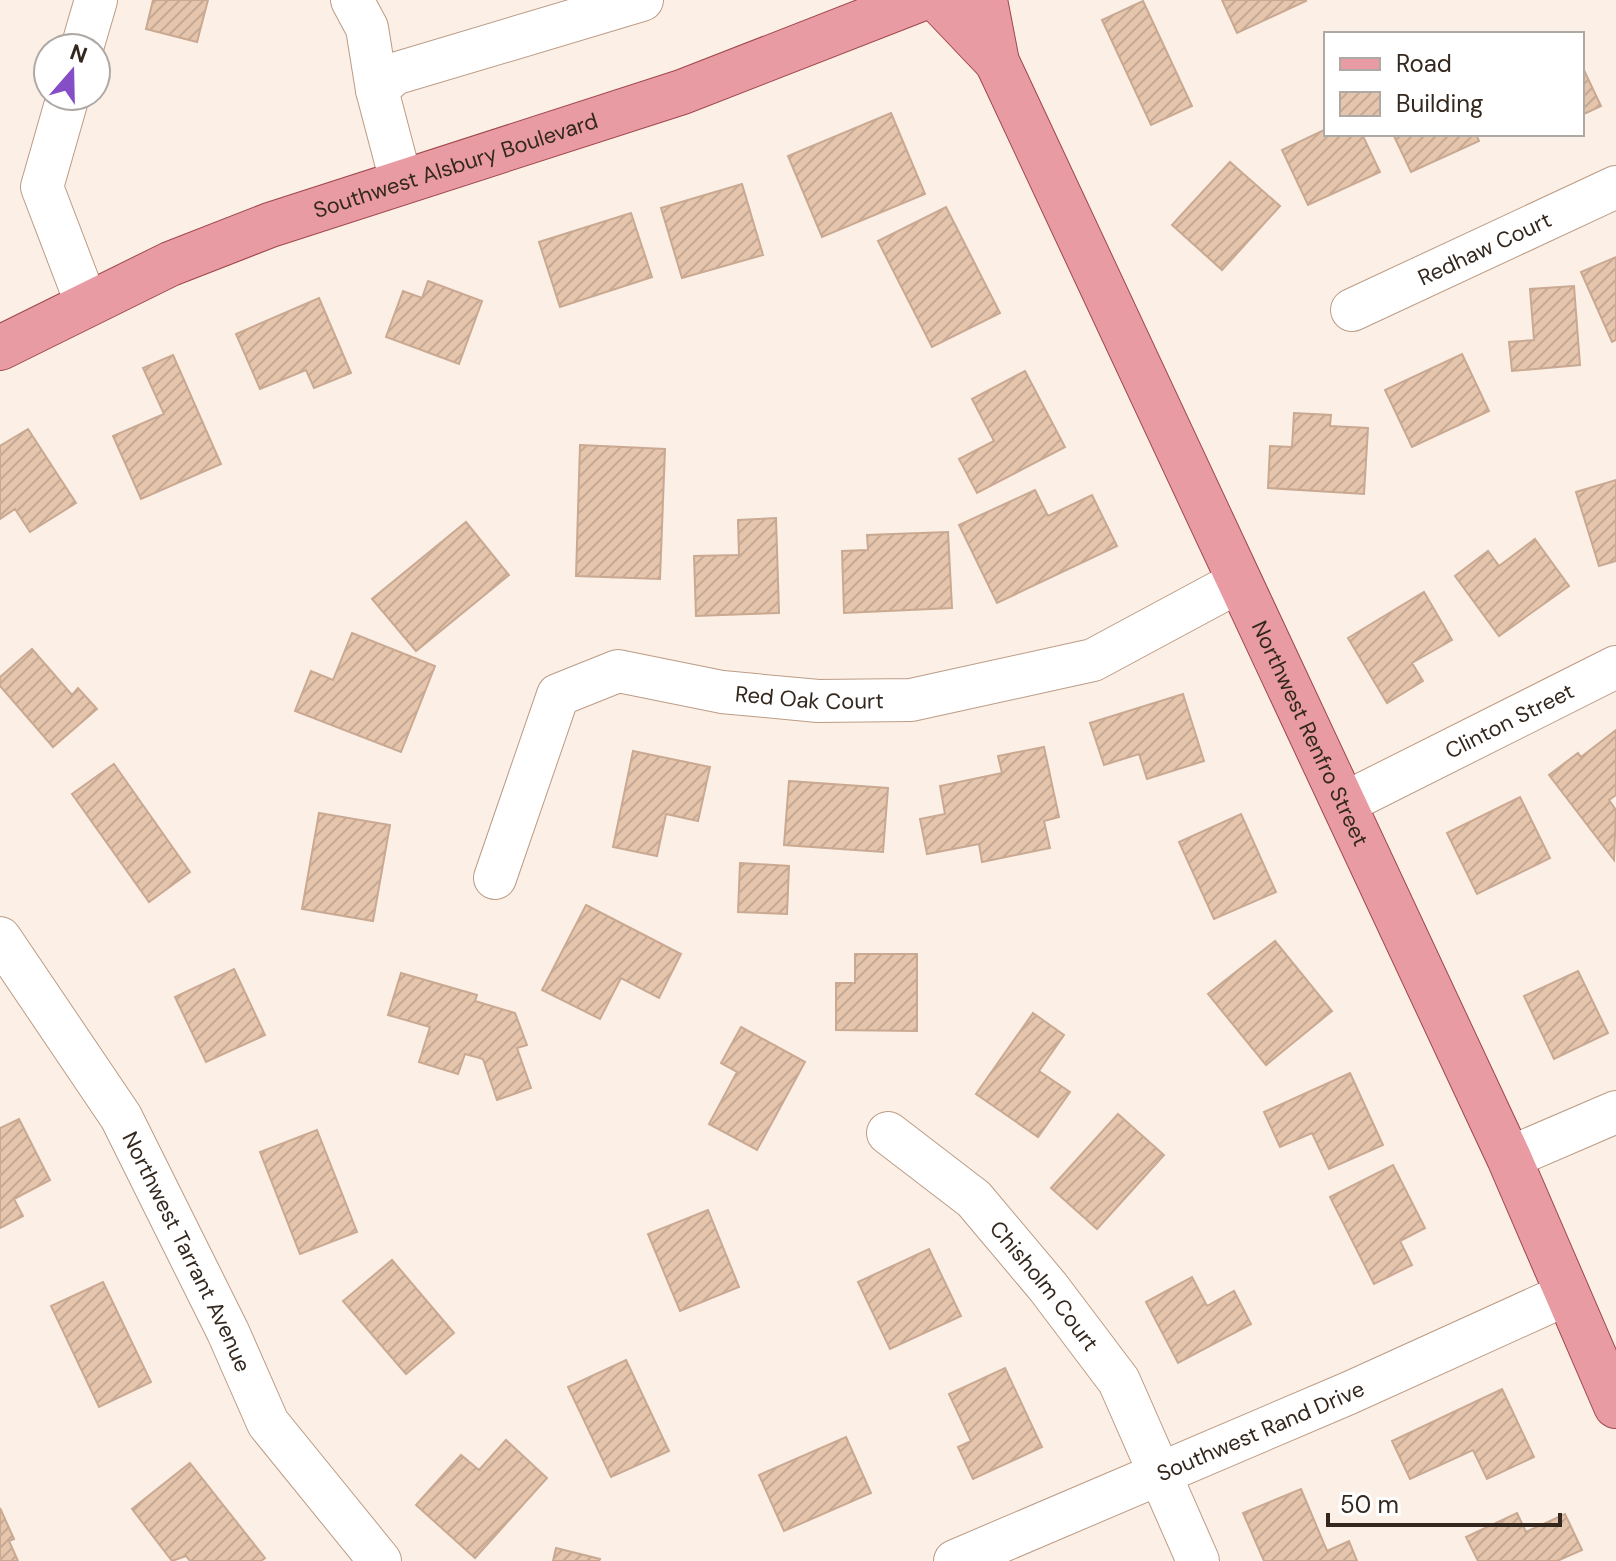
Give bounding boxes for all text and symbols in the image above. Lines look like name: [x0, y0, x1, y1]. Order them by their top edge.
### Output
north arrow: [32, 32, 112, 112]
legend: [1324, 32, 1584, 136]
text: N: [66, 37, 91, 70]
text: Road: [1396, 48, 1452, 79]
text: Building: [1396, 88, 1483, 119]
street label: Southwest Alsbury Boulevard: [310, 106, 602, 225]
street label: Redhaw Court: [1413, 205, 1556, 292]
street label: Northwest Renfro Street: [1245, 616, 1375, 851]
street label: Clinton Street: [1440, 676, 1579, 766]
street label: Red Oak Court: [734, 679, 884, 716]
street label: Northwest Tarrant Avenue: [115, 1127, 258, 1376]
street label: Chisholm Court: [983, 1215, 1105, 1357]
street label: Southwest Rand Drive: [1152, 1374, 1369, 1488]
scale bar: [1328, 1477, 1560, 1527]
text: 50 m: [1340, 1489, 1399, 1520]

